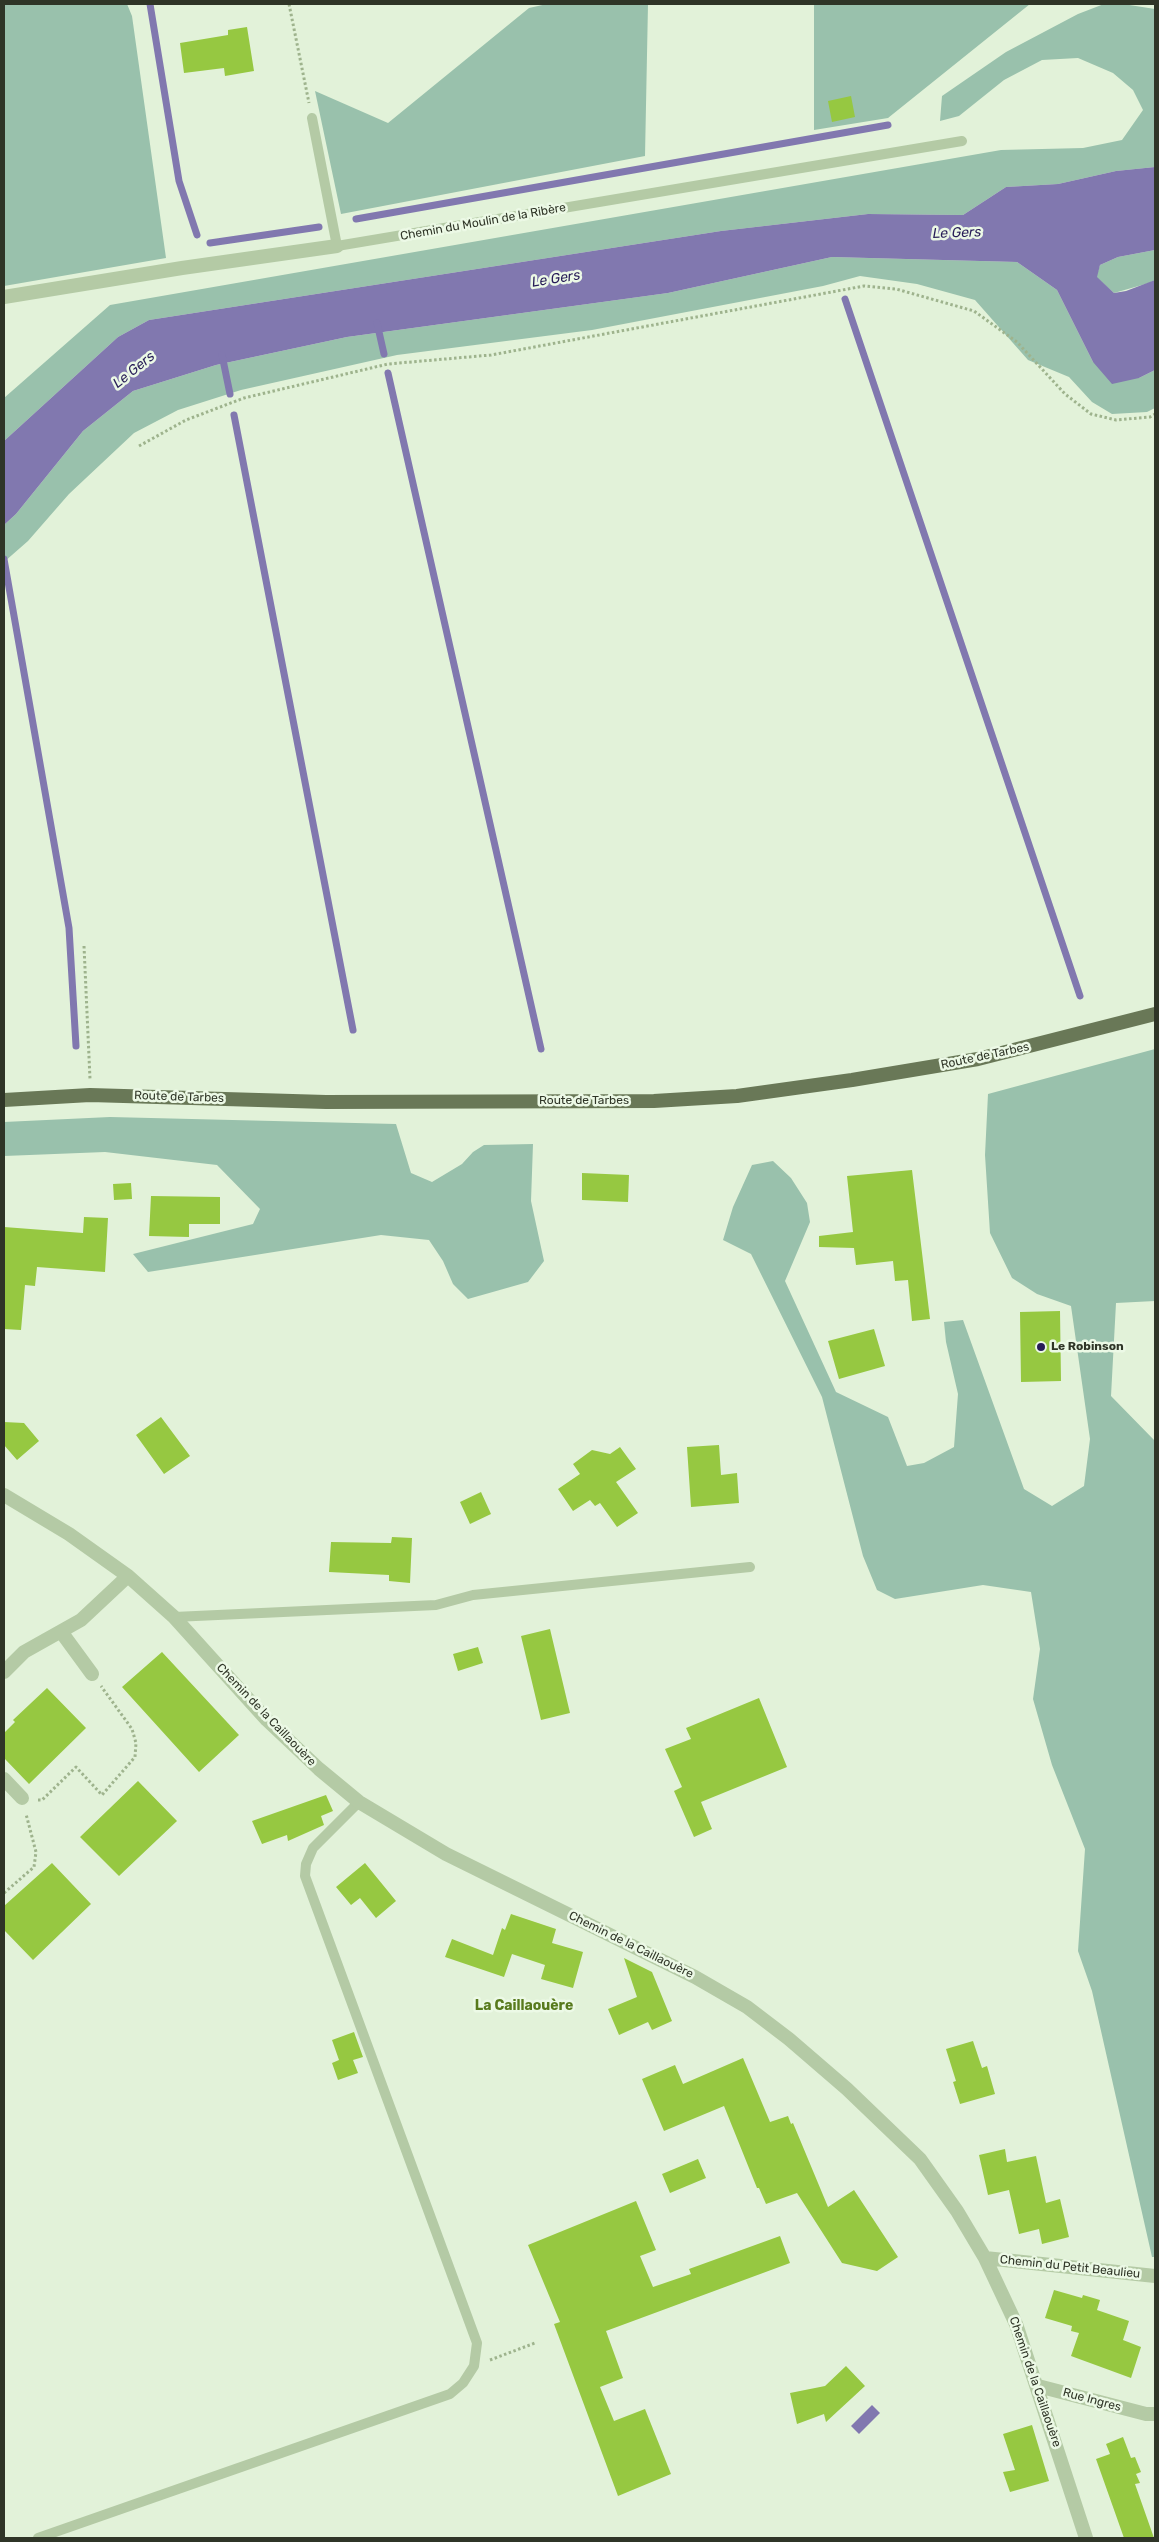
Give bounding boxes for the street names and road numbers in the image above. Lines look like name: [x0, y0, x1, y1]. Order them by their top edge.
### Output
street label: Chemin du Moulin de la Ribère: [399, 200, 567, 244]
street label: Route de Tarbes: [939, 1040, 1031, 1072]
street label: Route de Tarbes: [134, 1088, 224, 1106]
street label: Route de Tarbes: [539, 1094, 629, 1108]
street label: Chemin de la Caillaouère: [213, 1661, 319, 1769]
street label: Chemin de la Caillaouère: [566, 1908, 696, 1982]
street label: Chemin du Petit Beaulieu: [999, 2252, 1141, 2282]
street label: Chemin de la Caillaouère: [1006, 2315, 1064, 2449]
street label: Rue Ingres: [1061, 2385, 1123, 2415]

